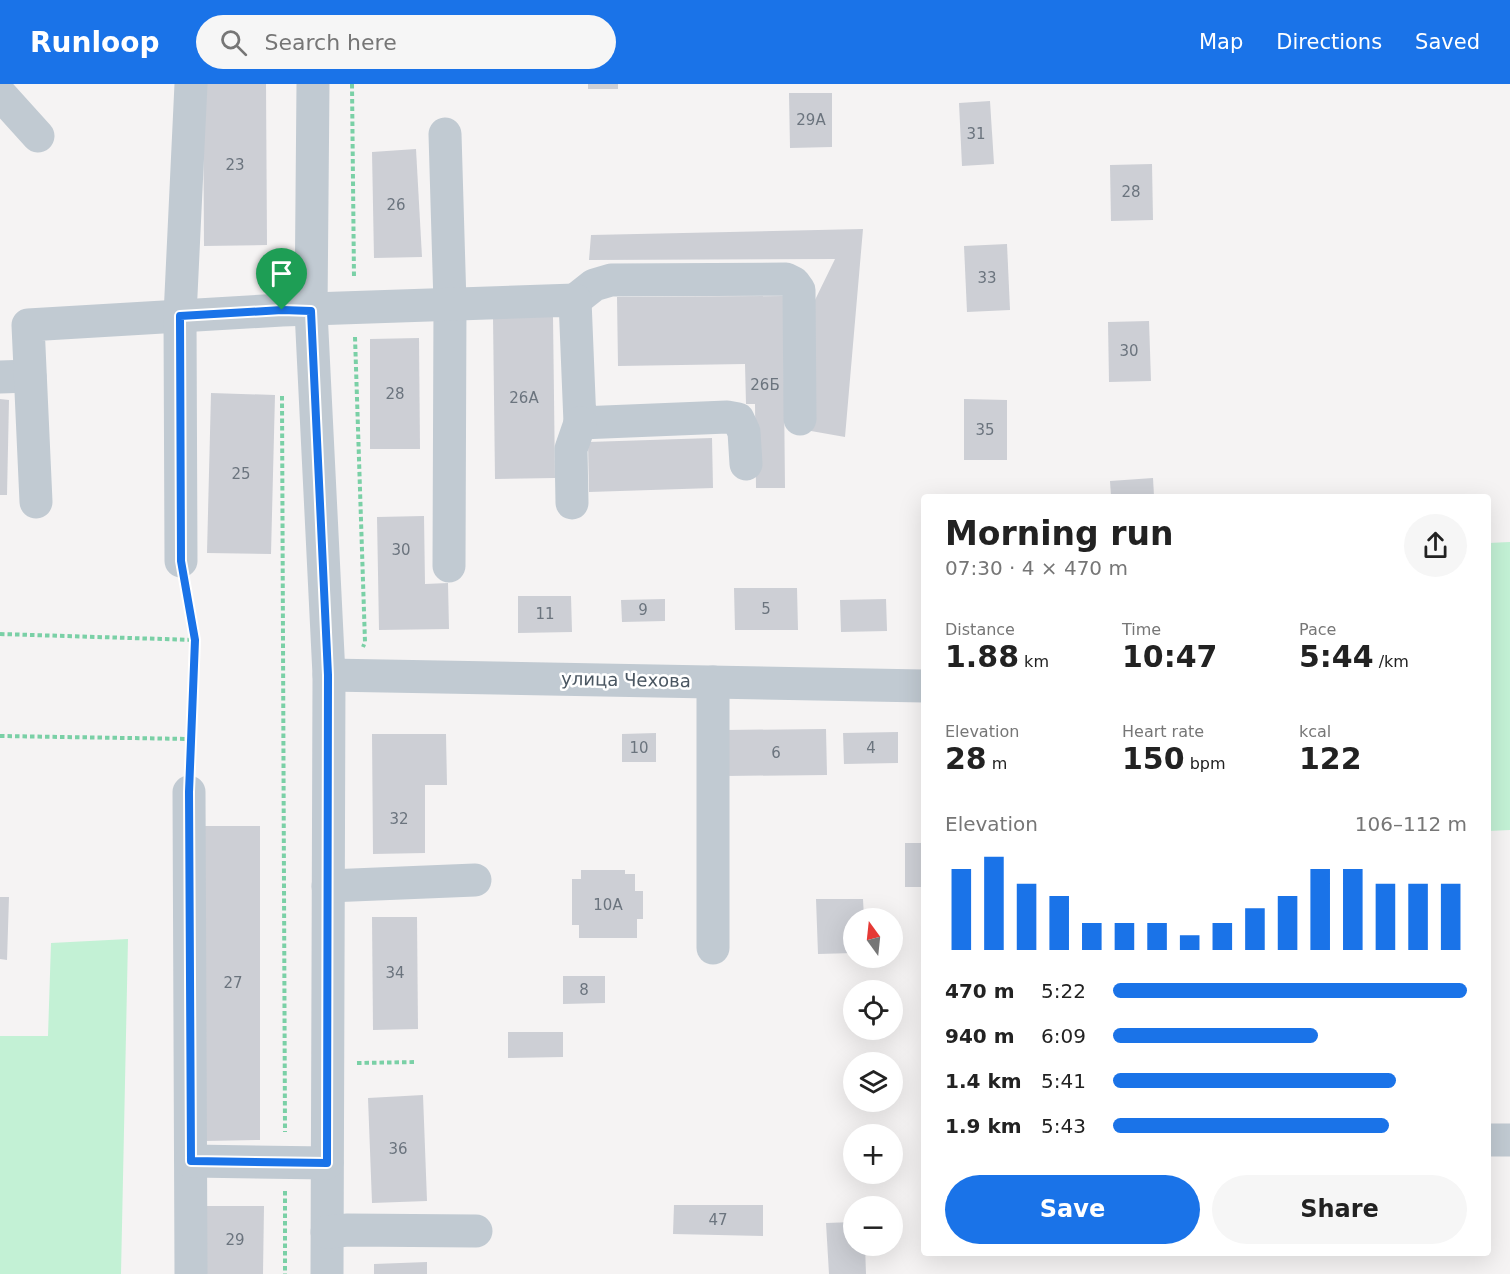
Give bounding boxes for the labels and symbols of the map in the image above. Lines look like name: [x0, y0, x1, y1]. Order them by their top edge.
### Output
house number: 29А: [796, 111, 826, 129]
house number: 31: [966, 125, 986, 143]
house number: 23: [225, 156, 245, 174]
house number: 28: [1121, 183, 1141, 201]
house number: 26: [386, 196, 406, 214]
pin: [256, 248, 307, 310]
house number: 33: [977, 269, 997, 287]
house number: 30: [1119, 342, 1139, 360]
house number: 26Б: [750, 376, 780, 394]
house number: 28: [385, 385, 405, 403]
house number: 26А: [509, 389, 539, 407]
house number: 35: [975, 421, 995, 439]
house number: 25: [231, 465, 251, 483]
house number: 30: [391, 541, 411, 559]
house number: 5: [761, 600, 771, 618]
house number: 9: [638, 601, 648, 619]
house number: 11: [535, 605, 555, 623]
street label: улица Чехова: [561, 668, 691, 691]
house number: 10: [629, 739, 649, 757]
house number: 4: [866, 739, 876, 757]
house number: 6: [771, 744, 781, 762]
house number: 32: [389, 810, 409, 828]
house number: 10А: [593, 896, 623, 914]
north arrow: [843, 908, 903, 968]
house number: 34: [385, 964, 405, 982]
house number: 27: [223, 974, 243, 992]
house number: 8: [579, 981, 589, 999]
house number: 36: [388, 1140, 408, 1158]
house number: 47: [708, 1211, 728, 1229]
house number: 29: [225, 1231, 245, 1249]

